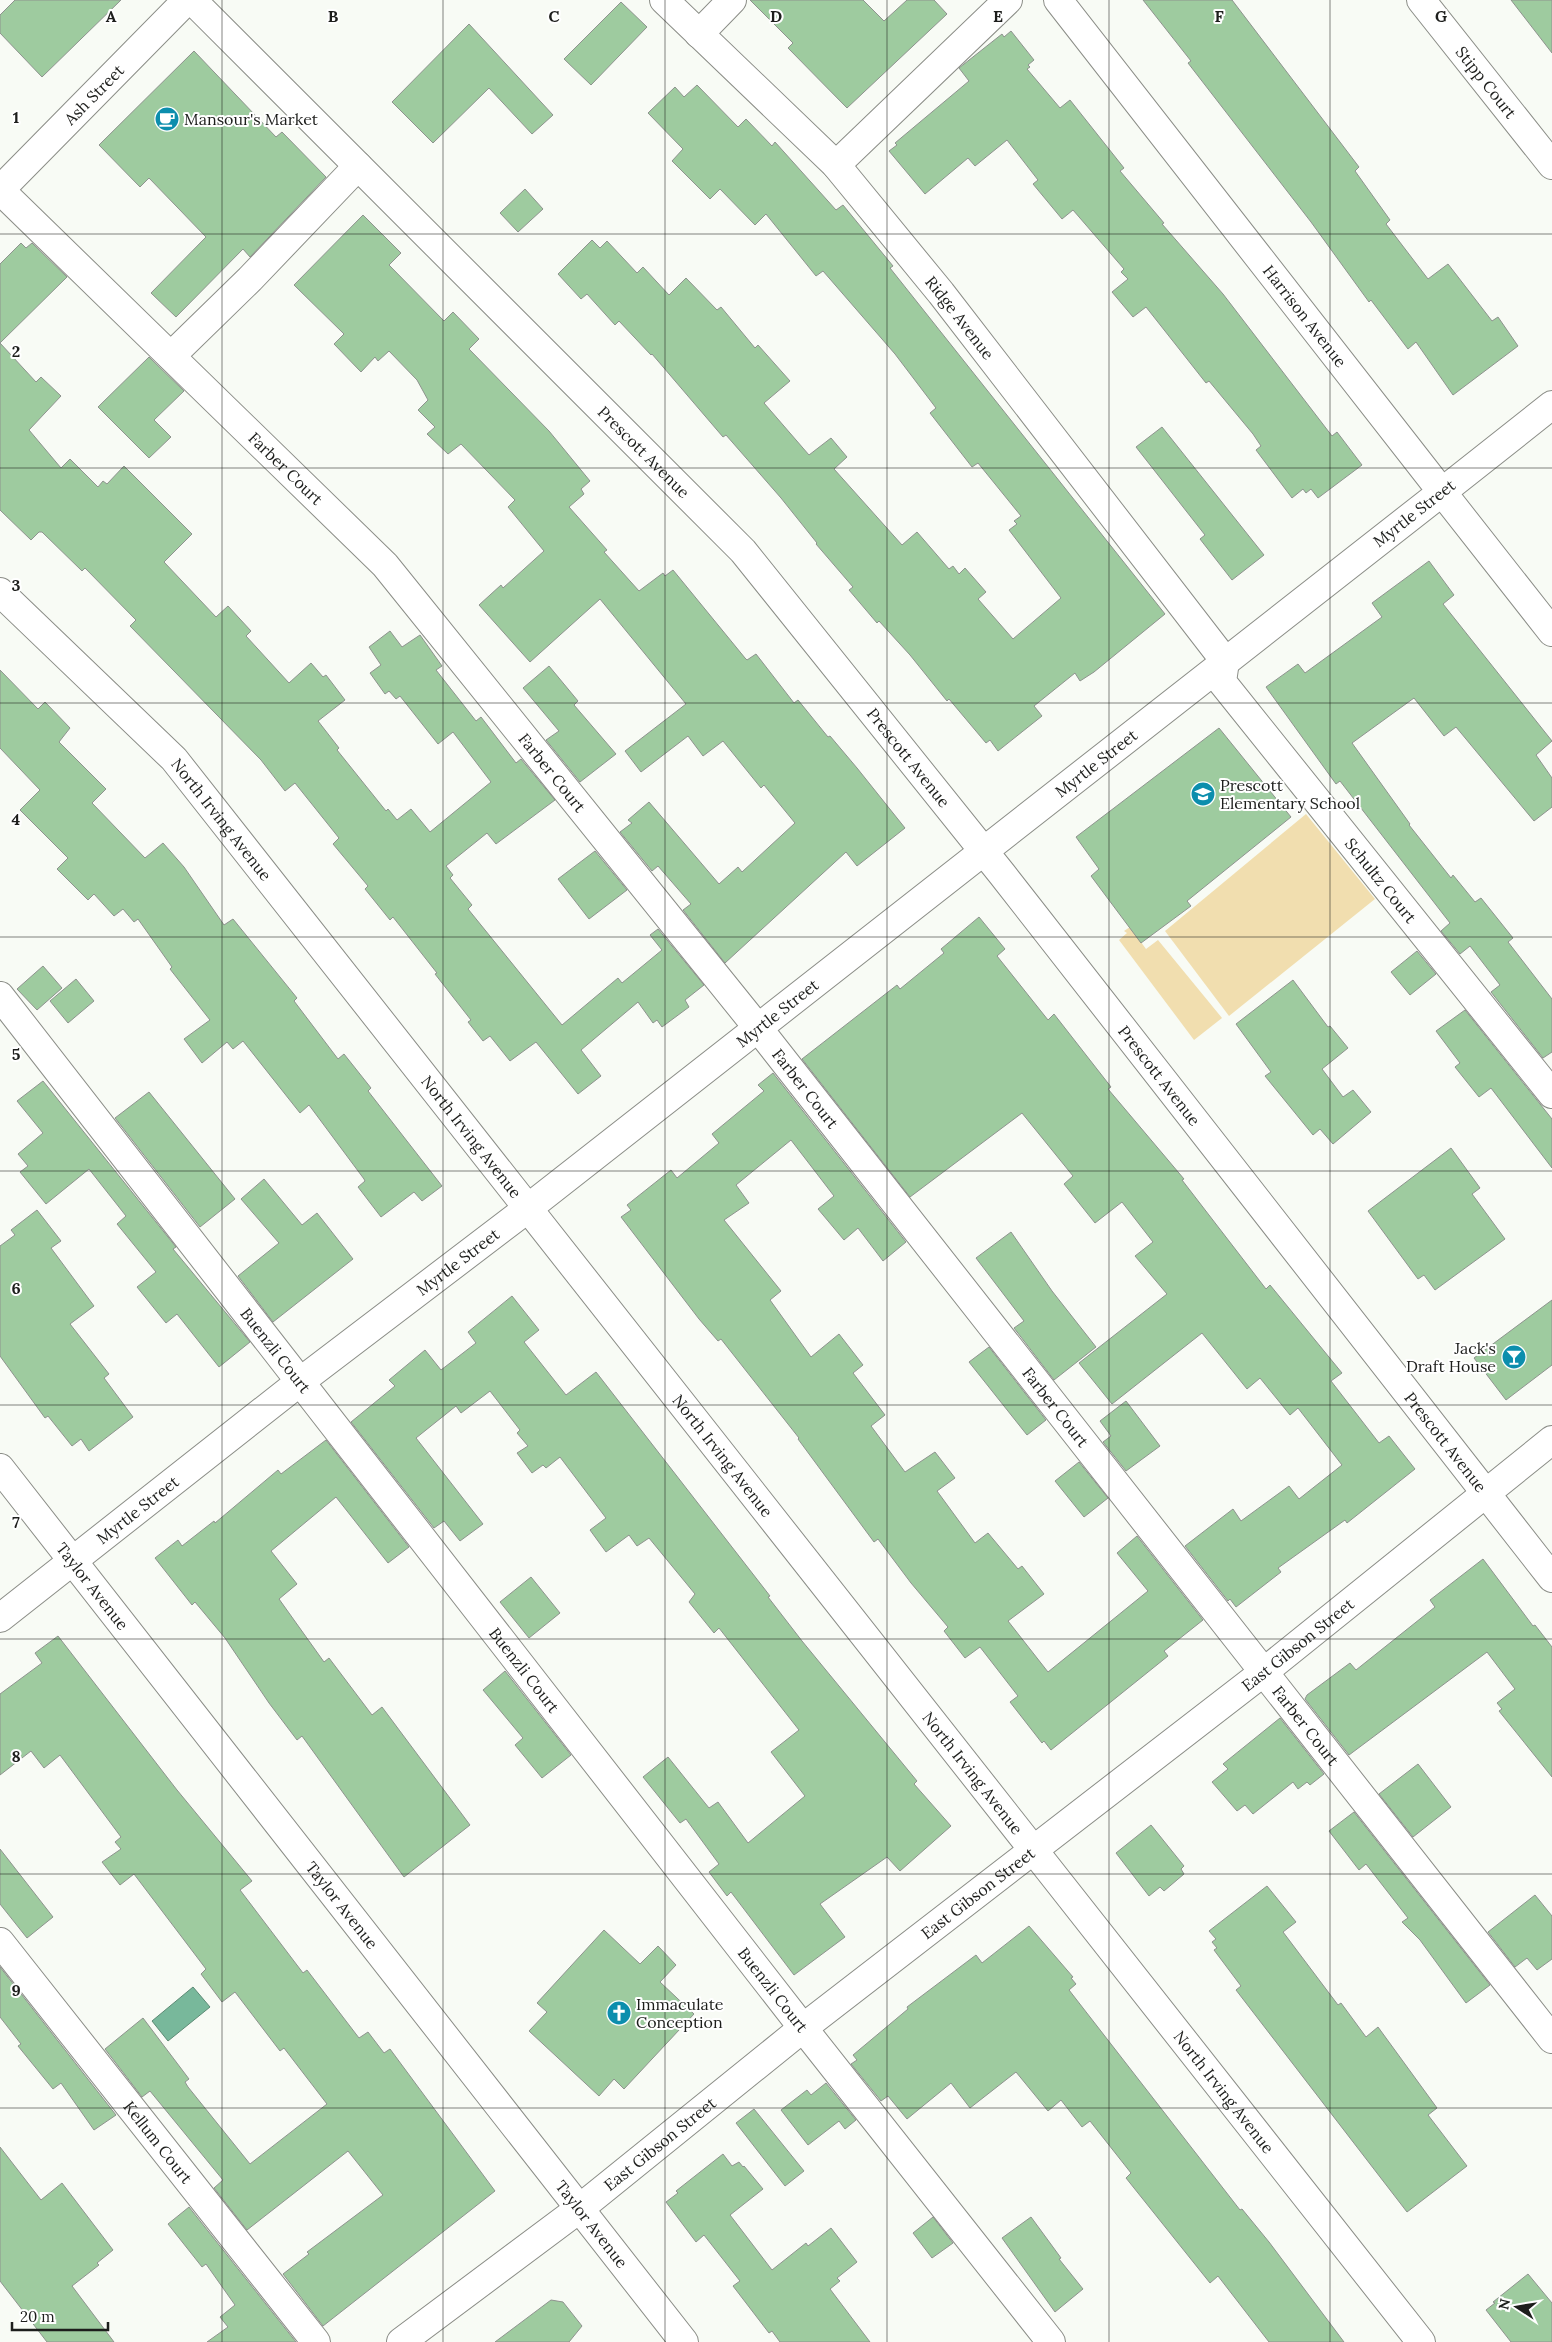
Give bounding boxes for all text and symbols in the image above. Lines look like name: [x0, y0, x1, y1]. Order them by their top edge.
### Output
text: A: [106, 6, 117, 26]
text: B: [328, 6, 339, 26]
text: C: [548, 6, 560, 26]
text: D: [770, 6, 782, 26]
text: E: [993, 6, 1003, 26]
text: F: [1214, 6, 1224, 26]
text: G: [1435, 6, 1447, 26]
street label: Stipp Court: [1452, 42, 1521, 123]
street label: Ash Street: [59, 60, 129, 130]
cafe icon: Mansour's Market: [154, 106, 180, 132]
text: 1: [13, 107, 19, 127]
place label: Mansour's Market: [184, 109, 319, 129]
street label: Harrison Avenue: [1259, 261, 1351, 371]
street label: Ridge Avenue: [921, 272, 999, 364]
text: 2: [12, 341, 20, 361]
street label: Prescott Avenue: [594, 402, 694, 502]
street label: Farber Court: [245, 428, 328, 510]
street label: Myrtle Street: [1369, 474, 1460, 551]
text: 3: [12, 575, 21, 595]
street label: Prescott Avenue: [863, 704, 955, 811]
street label: Myrtle Street: [1051, 724, 1142, 801]
street label: Farber Court: [514, 729, 591, 817]
street label: North Irving Avenue: [167, 754, 276, 885]
place label: Prescott Elementary School: [1220, 775, 1360, 813]
school or university icon: Prescott Elementary School: [1190, 781, 1216, 807]
text: 4: [12, 809, 21, 829]
street label: Schultz Court: [1341, 834, 1421, 927]
street label: Myrtle Street: [732, 974, 823, 1051]
street label: Prescott Avenue: [1114, 1021, 1205, 1130]
text: 5: [12, 1044, 21, 1064]
street label: Farber Court: [768, 1045, 844, 1133]
street label: North Irving Avenue: [417, 1071, 526, 1202]
street label: Myrtle Street: [412, 1223, 504, 1300]
text: 6: [11, 1278, 21, 1298]
street label: Buenzli Court: [236, 1304, 316, 1398]
place label: Jack's Draft House: [1406, 1338, 1496, 1376]
bar icon: Jack's Draft House: [1501, 1344, 1527, 1370]
street label: Farber Court: [1018, 1363, 1094, 1452]
street label: Prescott Avenue: [1400, 1388, 1491, 1496]
street label: North Irving Avenue: [668, 1390, 777, 1521]
street label: Myrtle Street: [92, 1471, 183, 1548]
text: 7: [12, 1512, 20, 1532]
street label: Taylor Avenue: [52, 1538, 133, 1634]
street label: East Gibson Street: [1237, 1593, 1358, 1696]
street label: Buenzli Court: [485, 1623, 564, 1717]
street label: Farber Court: [1268, 1682, 1344, 1770]
street label: North Irving Avenue: [918, 1708, 1027, 1839]
text: 8: [11, 1746, 21, 1766]
street label: East Gibson Street: [917, 1842, 1039, 1943]
street label: Taylor Avenue: [302, 1857, 383, 1953]
street label: Buenzli Court: [734, 1943, 813, 2037]
text: 9: [11, 1980, 21, 2000]
place label: Immaculate Conception: [636, 1994, 724, 2032]
church icon: Immaculate Conception: [606, 2000, 632, 2026]
street label: North Irving Avenue: [1170, 2027, 1279, 2157]
street label: East Gibson Street: [600, 2092, 720, 2195]
street label: Kellum Court: [119, 2097, 197, 2188]
street label: Taylor Avenue: [551, 2176, 632, 2272]
north arrow: [1492, 2282, 1542, 2332]
text: N: [1494, 2297, 1514, 2311]
scale bar: [12, 2300, 109, 2332]
text: 20 m: [20, 2307, 55, 2326]

